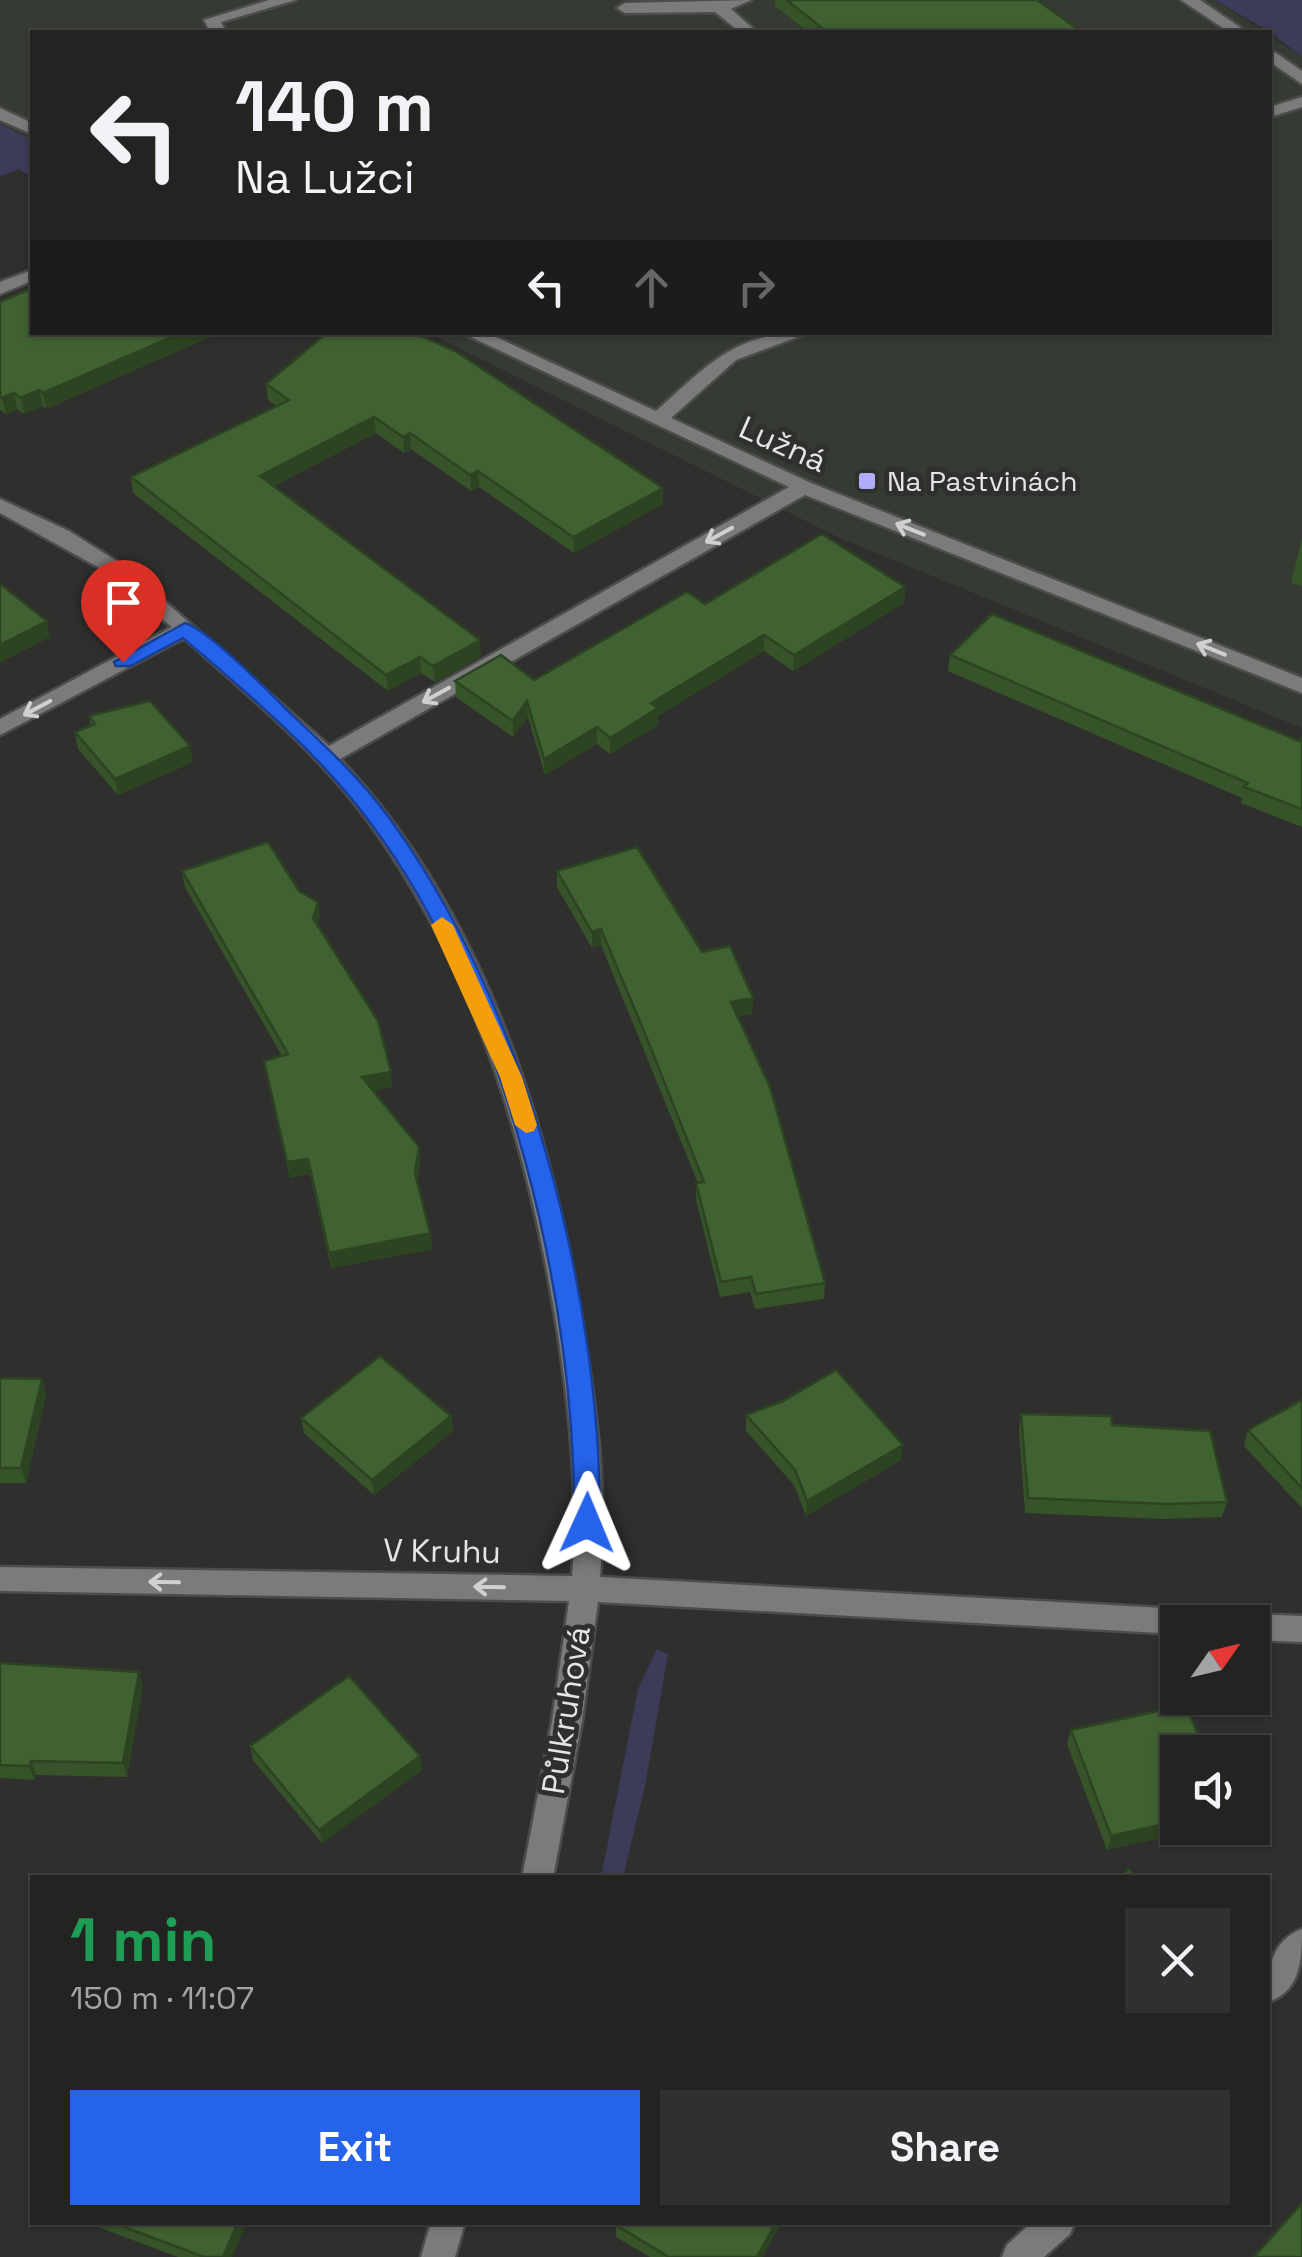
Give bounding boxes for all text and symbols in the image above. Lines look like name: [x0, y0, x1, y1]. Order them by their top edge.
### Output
text: 140 m: [235, 62, 434, 151]
icon: left: [70, 70, 200, 200]
text: Na Lužci: [235, 149, 415, 206]
icon: left: [519, 260, 574, 315]
icon: ahead: [624, 260, 679, 315]
icon: right: [729, 260, 784, 315]
street label: Lužná: [733, 407, 833, 481]
place label: Na Pastvinách: [887, 463, 1077, 499]
marker: Na Pastvinách: [856, 470, 878, 492]
one-way arrow: [895, 518, 925, 536]
one-way arrow: [705, 526, 735, 546]
pin: [81, 560, 166, 663]
icon: arrive: [96, 575, 151, 630]
one-way arrow: [1197, 639, 1227, 657]
one-way arrow: [422, 686, 452, 706]
one-way arrow: [23, 699, 53, 718]
position arrow: [535, 1471, 639, 1575]
street label: V Kruhu: [383, 1530, 501, 1572]
one-way arrow: [148, 1572, 180, 1592]
one-way arrow: [473, 1578, 505, 1597]
north arrow: [1160, 1605, 1270, 1715]
map controls: [1160, 1605, 1270, 1845]
street label: Půlkruhová: [533, 1623, 599, 1797]
button: sound: [1160, 1735, 1270, 1845]
text: 1 min: [70, 1902, 217, 1979]
button: close: [1125, 1908, 1230, 2013]
text: 150 m · 11:07: [70, 1978, 254, 2018]
button: Exit: [70, 2090, 640, 2205]
button: Share: [660, 2090, 1230, 2205]

